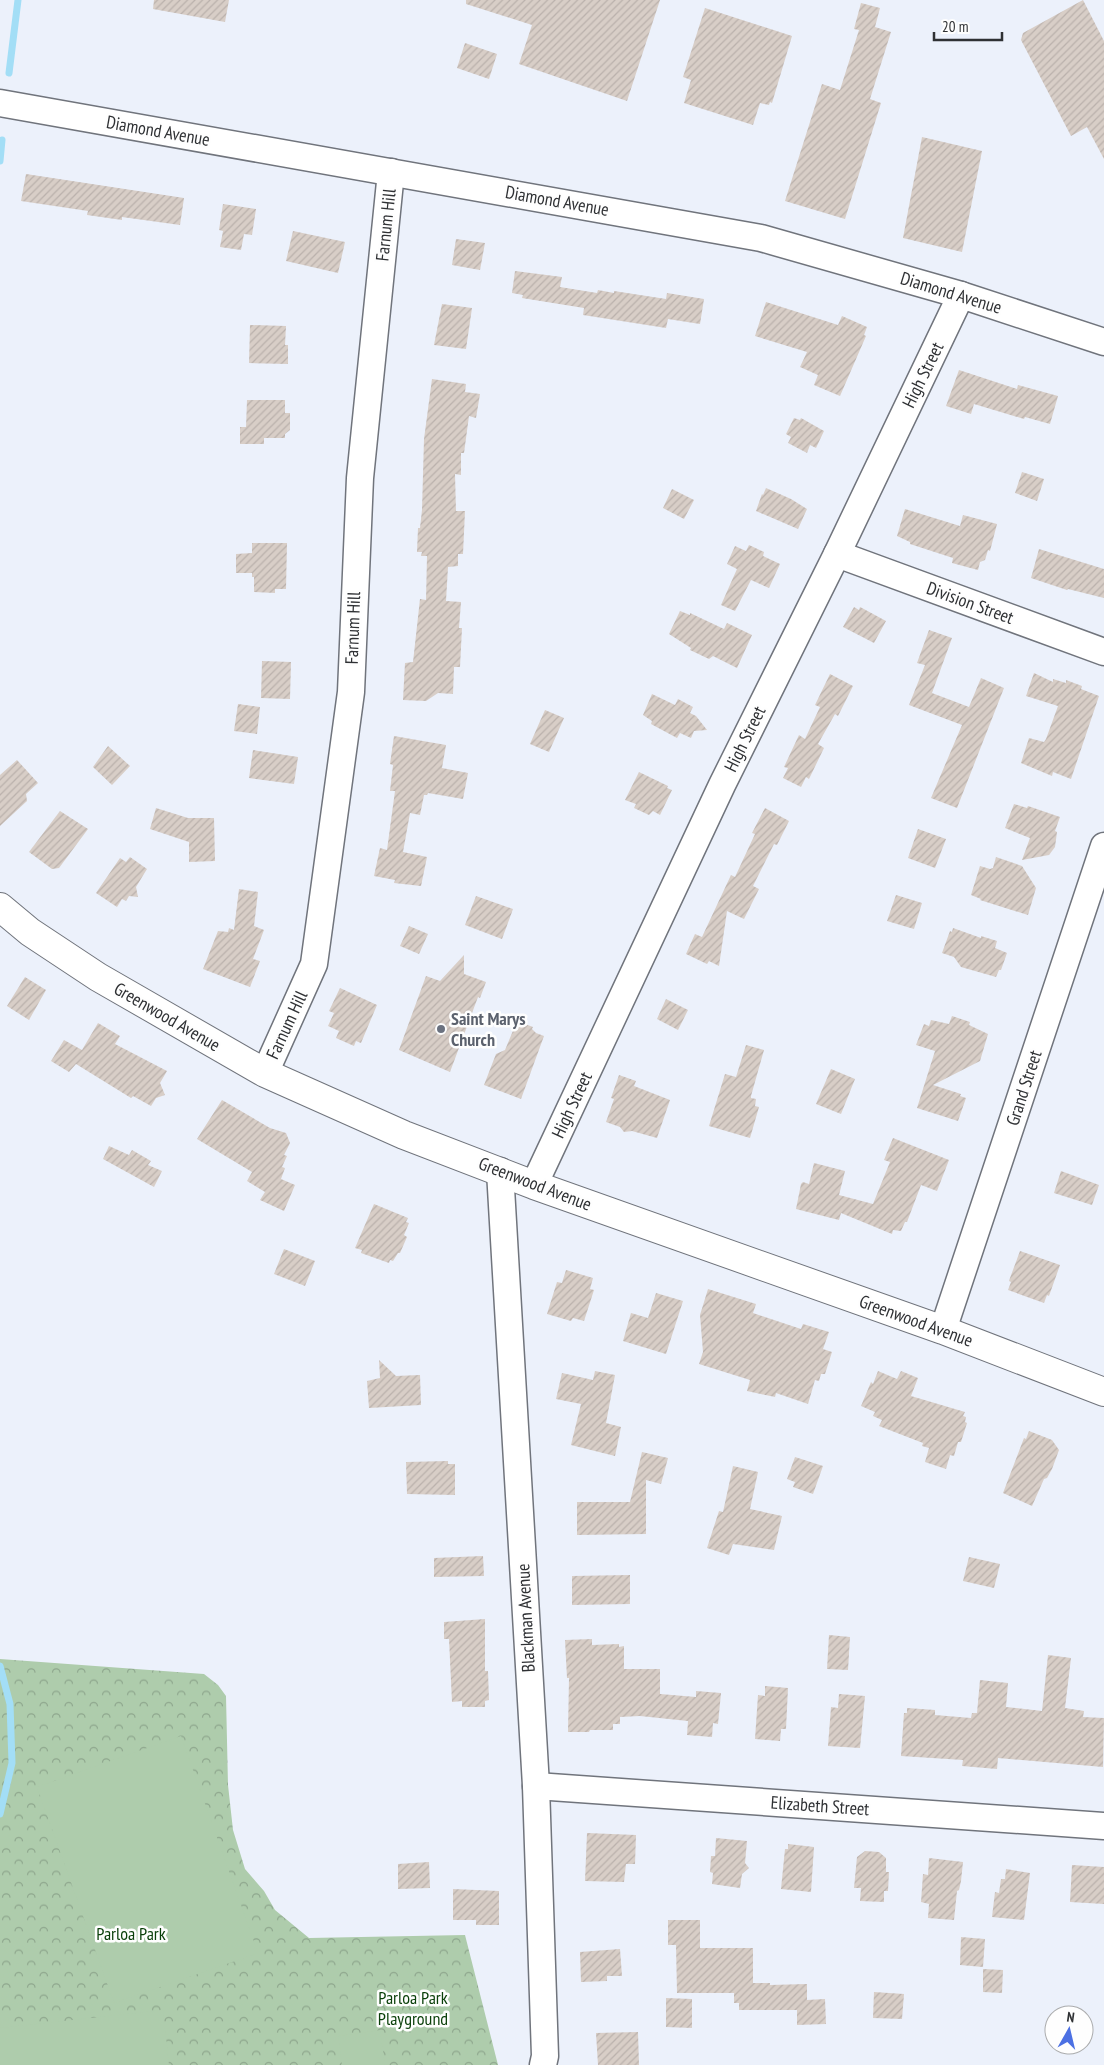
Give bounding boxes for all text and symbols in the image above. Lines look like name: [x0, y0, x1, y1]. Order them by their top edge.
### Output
scale bar: [934, 10, 1002, 42]
text: 20 m: [942, 17, 968, 36]
street label: Diamond Avenue: [105, 110, 212, 151]
street label: Diamond Avenue: [504, 180, 611, 221]
street label: Farnum Hill: [370, 187, 401, 262]
street label: Diamond Avenue: [898, 266, 1005, 319]
street label: High Street: [897, 338, 948, 411]
street label: Division Street: [923, 576, 1017, 629]
street label: Farnum Hill: [340, 590, 365, 665]
street label: High Street: [719, 702, 770, 775]
street label: Greenwood Avenue: [110, 977, 225, 1056]
street label: Farnum Hill: [261, 986, 313, 1063]
place label: Saint Marys Church: [451, 1007, 526, 1051]
marker: Saint Marys Church: [435, 1023, 447, 1035]
street label: Grand Street: [1001, 1047, 1046, 1128]
street label: High Street: [546, 1068, 597, 1142]
street label: Greenwood Avenue: [475, 1151, 595, 1216]
street label: Greenwood Avenue: [856, 1289, 976, 1352]
street label: Blackman Avenue: [511, 1563, 540, 1673]
street label: Elizabeth Street: [770, 1791, 870, 1820]
park label: Parloa Park: [96, 1922, 166, 1945]
park label: Parloa Park Playground: [378, 1986, 448, 2030]
north arrow: [1044, 2005, 1094, 2055]
text: N: [1066, 2008, 1076, 2027]

